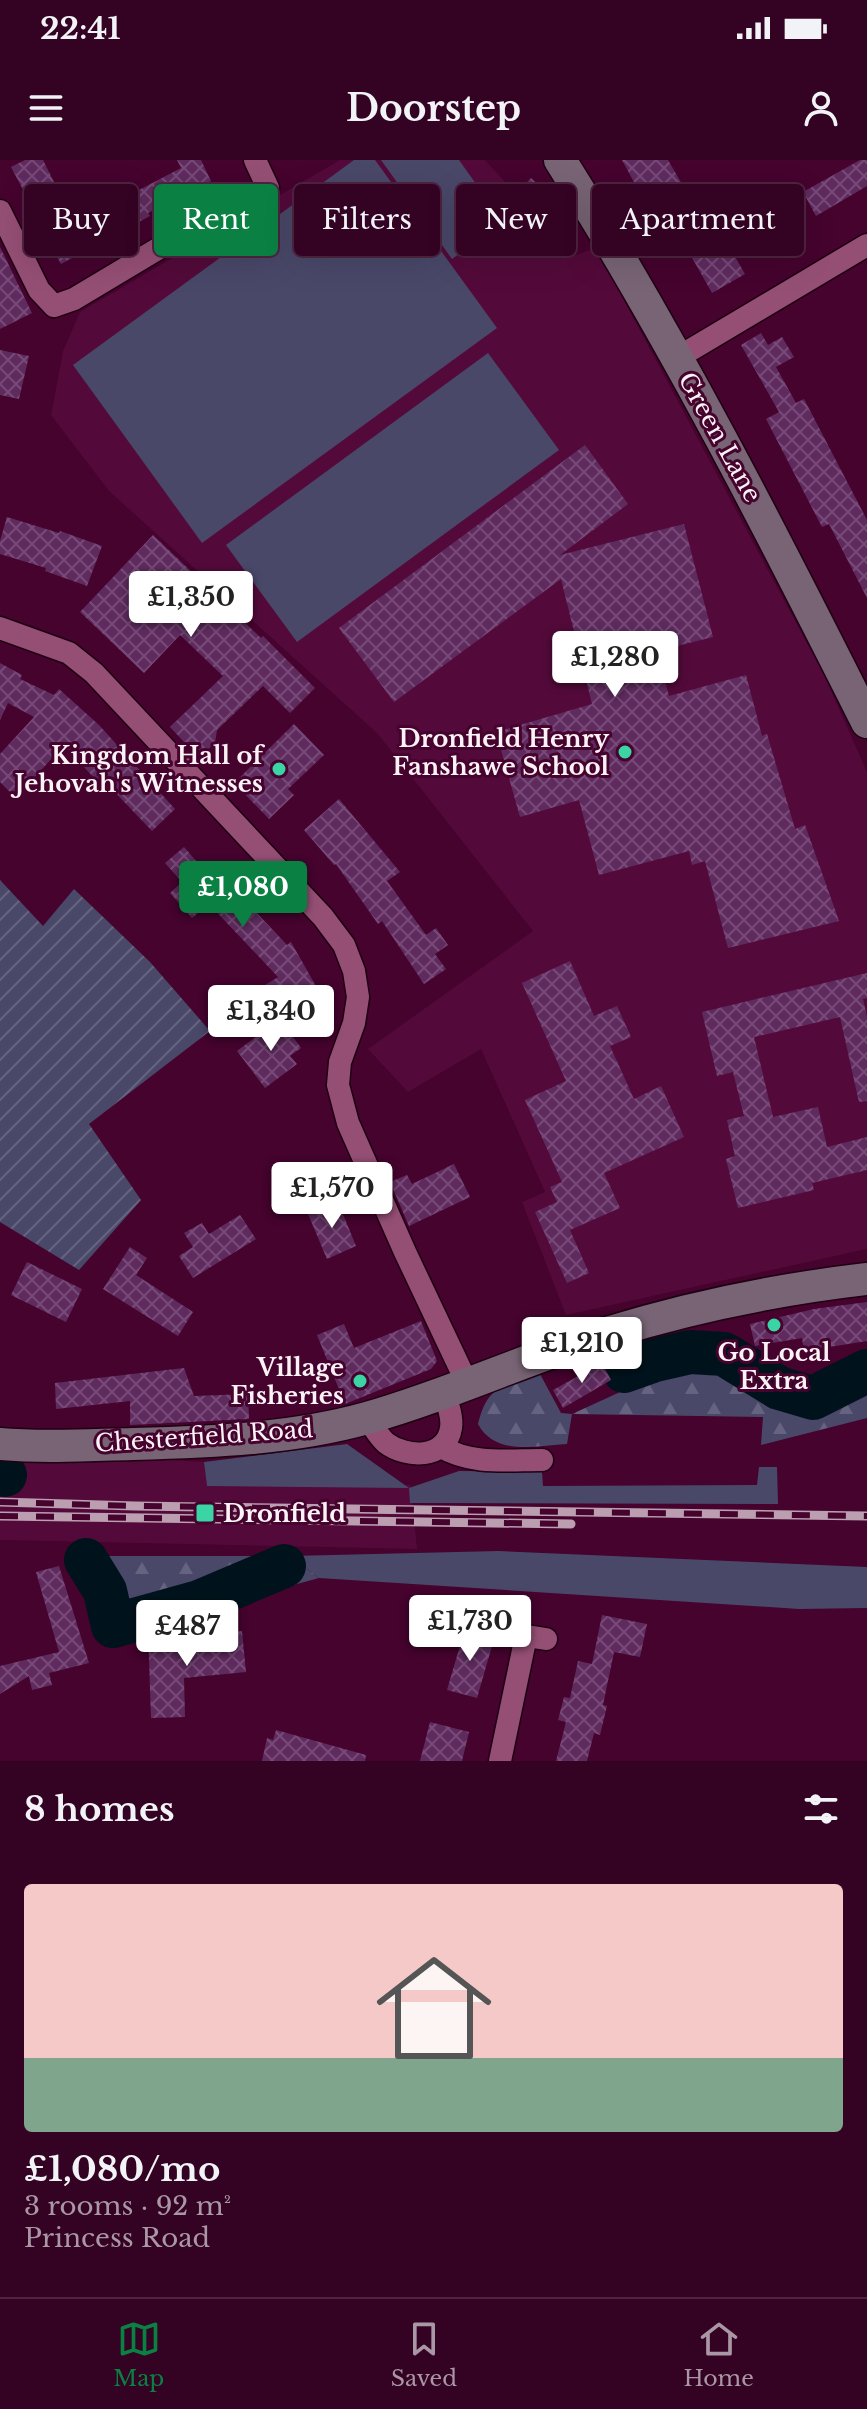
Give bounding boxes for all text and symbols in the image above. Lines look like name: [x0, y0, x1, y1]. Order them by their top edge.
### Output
text: 22:41: [40, 10, 121, 47]
icon: menu: [24, 86, 68, 130]
text: Doorstep: [346, 86, 521, 131]
icon: person: [799, 86, 843, 130]
chip: Buy: [24, 184, 138, 256]
chip: Rent: [154, 184, 278, 256]
chip: Filters: [294, 184, 440, 256]
chip: New: [456, 184, 576, 256]
chip: Apartment: [592, 184, 804, 256]
street label: Green Lane: [672, 367, 768, 507]
pin: £1,350: [126, 571, 256, 639]
text: £1,350: [147, 581, 235, 613]
pin: £1,280: [550, 631, 680, 699]
text: £1,280: [570, 641, 660, 673]
place label: Dronfield Henry Fanshawe School: [392, 724, 609, 781]
place label: Kingdom Hall of Jehovah's Witnesses: [10, 741, 265, 798]
marker: Dronfield Henry Fanshawe School: [616, 743, 634, 761]
marker: Kingdom Hall of Jehovah's Witnesses: [270, 760, 288, 778]
pin: £1,080: [178, 861, 308, 929]
text: £1,080: [197, 871, 289, 903]
pin: £1,340: [206, 985, 336, 1053]
text: £1,340: [226, 995, 316, 1027]
pin: £1,570: [267, 1162, 397, 1230]
text: £1,570: [289, 1172, 375, 1204]
marker: Go Local Extra: [765, 1316, 783, 1334]
pin: £1,210: [517, 1317, 647, 1385]
text: £1,210: [540, 1327, 624, 1359]
place label: Go Local Extra: [717, 1338, 831, 1395]
place label: Village Fisheries: [231, 1353, 344, 1410]
marker: Village Fisheries: [351, 1372, 369, 1390]
street label: Chesterfield Road: [94, 1414, 314, 1458]
place label: Dronfield: [223, 1499, 346, 1528]
marker: Dronfield: [194, 1502, 216, 1524]
pin: £1,730: [405, 1595, 535, 1663]
pin: £487: [140, 1600, 234, 1668]
text: £1,730: [427, 1605, 513, 1637]
text: £487: [154, 1610, 220, 1642]
icon: filters: [799, 1787, 843, 1831]
text: 8 homes: [24, 1788, 175, 1830]
icon: home: [362, 1936, 506, 2080]
text: £1,080/mo: [24, 2148, 220, 2190]
text: 3 rooms · 92 m²: [24, 2190, 231, 2222]
text: Princess Road: [24, 2222, 210, 2254]
tab: Map: [113, 2317, 164, 2392]
tab: Saved: [391, 2317, 457, 2392]
tab: Home: [683, 2317, 754, 2392]

